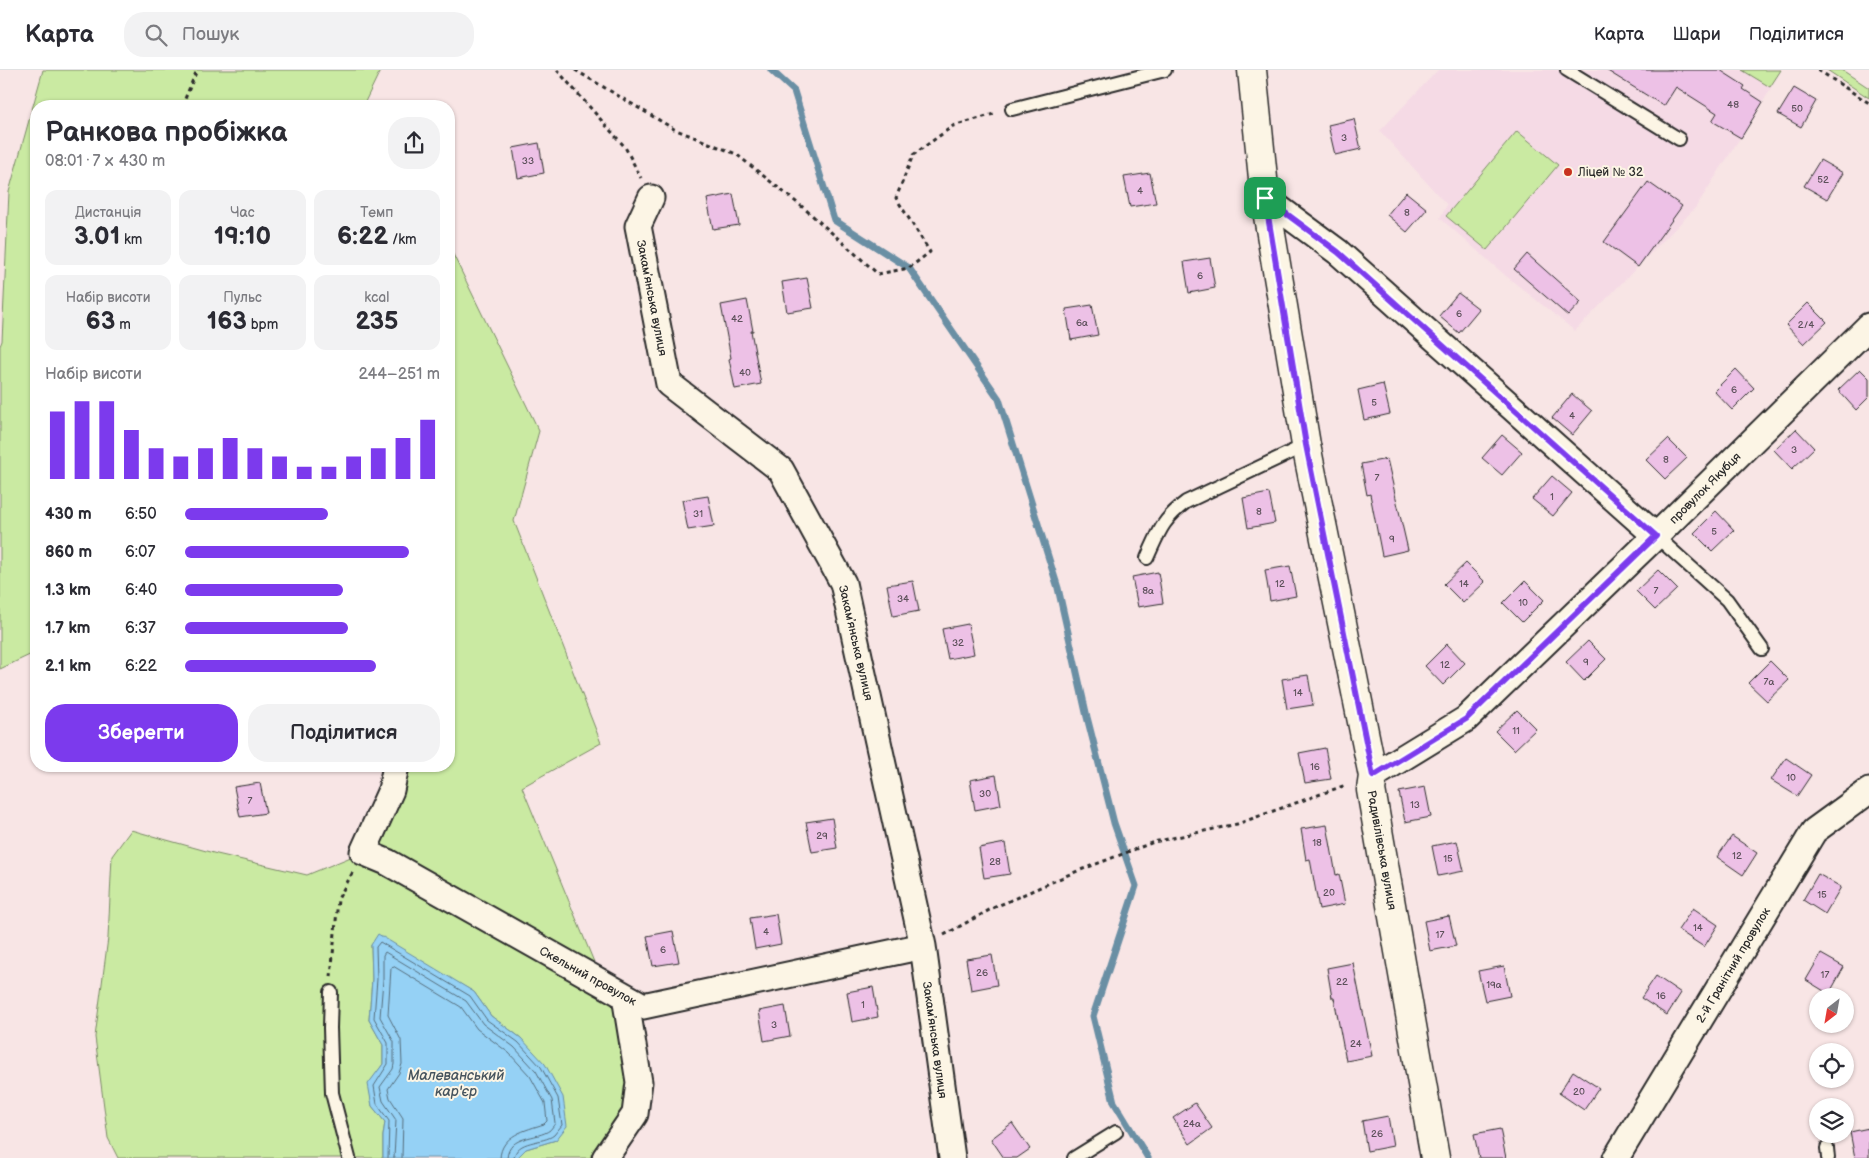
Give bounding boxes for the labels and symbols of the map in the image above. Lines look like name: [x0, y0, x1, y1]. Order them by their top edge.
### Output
house number: 48: [1727, 99, 1739, 111]
house number: 50: [1791, 103, 1803, 115]
house number: 3: [1341, 132, 1347, 144]
house number: 33: [522, 155, 534, 167]
place label: Ліцей № 32: [1577, 165, 1643, 180]
marker: Ліцей № 32: [1562, 166, 1574, 178]
house number: 52: [1817, 174, 1829, 186]
pin: [1244, 177, 1286, 219]
house number: 4: [1137, 185, 1143, 197]
house number: 8: [1404, 207, 1410, 219]
street label: Закамʼянська вулиця: [633, 239, 670, 358]
house number: 6: [1197, 270, 1203, 282]
house number: 6: [1456, 308, 1462, 320]
house number: 42: [731, 313, 743, 325]
house number: 6а: [1076, 317, 1088, 329]
house number: 2/4: [1798, 319, 1814, 331]
house number: 40: [739, 367, 751, 379]
house number: 6: [1731, 384, 1737, 396]
house number: 5: [1371, 397, 1377, 409]
house number: 4: [1569, 410, 1575, 422]
house number: 3: [1791, 444, 1797, 456]
street label: провулок Якубця: [1666, 449, 1745, 527]
house number: 8: [1663, 454, 1669, 466]
house number: 7: [1375, 472, 1380, 484]
house number: 1: [1550, 491, 1554, 503]
house number: 8: [1256, 506, 1262, 518]
house number: 31: [693, 508, 703, 520]
house number: 5: [1711, 526, 1717, 538]
house number: 9: [1389, 533, 1395, 545]
house number: 12: [1275, 578, 1285, 590]
house number: 14: [1459, 578, 1469, 590]
street label: Закамʼянська вулиця: [835, 584, 876, 703]
house number: 8а: [1142, 585, 1154, 597]
house number: 7: [1654, 585, 1659, 597]
house number: 34: [897, 593, 909, 605]
house number: 10: [1518, 597, 1528, 609]
house number: 32: [952, 637, 964, 649]
house number: 9: [1583, 656, 1589, 668]
house number: 12: [1440, 659, 1450, 671]
house number: 7а: [1764, 676, 1774, 688]
house number: 14: [1293, 687, 1303, 699]
house number: 11: [1512, 725, 1520, 737]
house number: 16: [1310, 761, 1320, 773]
house number: 10: [1786, 772, 1796, 784]
house number: 30: [979, 788, 991, 800]
street label: Радивілівська вулиця: [1364, 789, 1399, 911]
house number: 7: [248, 795, 253, 807]
house number: 13: [1410, 799, 1420, 811]
house number: 29: [816, 830, 828, 842]
house number: 18: [1312, 837, 1322, 849]
house number: 12: [1732, 850, 1742, 862]
house number: 15: [1443, 853, 1453, 865]
house number: 28: [989, 856, 1001, 868]
house number: 20: [1323, 887, 1335, 899]
house number: 15: [1817, 889, 1827, 901]
street label: 2-й Гранітний провулок: [1693, 904, 1774, 1026]
house number: 14: [1693, 922, 1703, 934]
house number: 4: [763, 926, 769, 938]
house number: 17: [1436, 929, 1444, 941]
street label: Скельний провулок: [537, 944, 640, 1010]
house number: 6: [660, 944, 666, 956]
house number: 26: [976, 967, 988, 979]
house number: 17: [1821, 969, 1829, 981]
house number: 22: [1336, 976, 1348, 988]
house number: 19а: [1486, 979, 1502, 991]
street label: Закамʼянська вулиця: [919, 981, 950, 1100]
north arrow: [1809, 988, 1854, 1032]
house number: 16: [1656, 990, 1666, 1002]
house number: 1: [861, 999, 865, 1011]
house number: 3: [771, 1019, 777, 1031]
house number: 24: [1350, 1038, 1362, 1050]
water label: Малеванський кар'єр: [408, 1067, 504, 1100]
house number: 20: [1573, 1086, 1585, 1098]
house number: 24а: [1183, 1118, 1201, 1130]
house number: 26: [1371, 1128, 1383, 1140]

